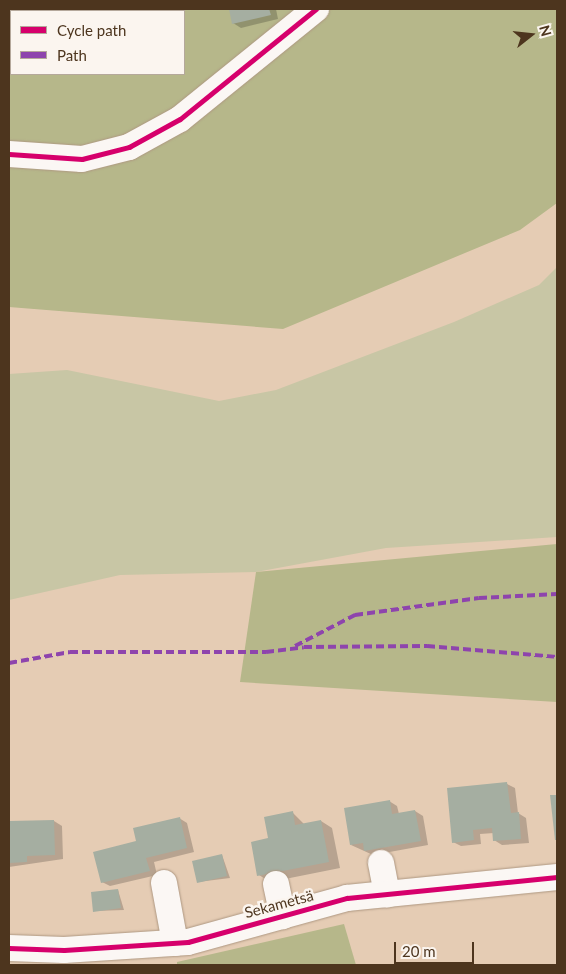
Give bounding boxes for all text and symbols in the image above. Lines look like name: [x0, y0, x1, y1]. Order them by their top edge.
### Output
legend: [10, 10, 185, 75]
north arrow: [506, 10, 556, 60]
text: Cycle path: [57, 21, 126, 39]
text: N: [536, 23, 556, 38]
text: Path: [57, 46, 87, 64]
street label: Sekametsä: [243, 886, 315, 922]
scale bar: [396, 932, 476, 964]
text: 20 m: [402, 942, 436, 960]

